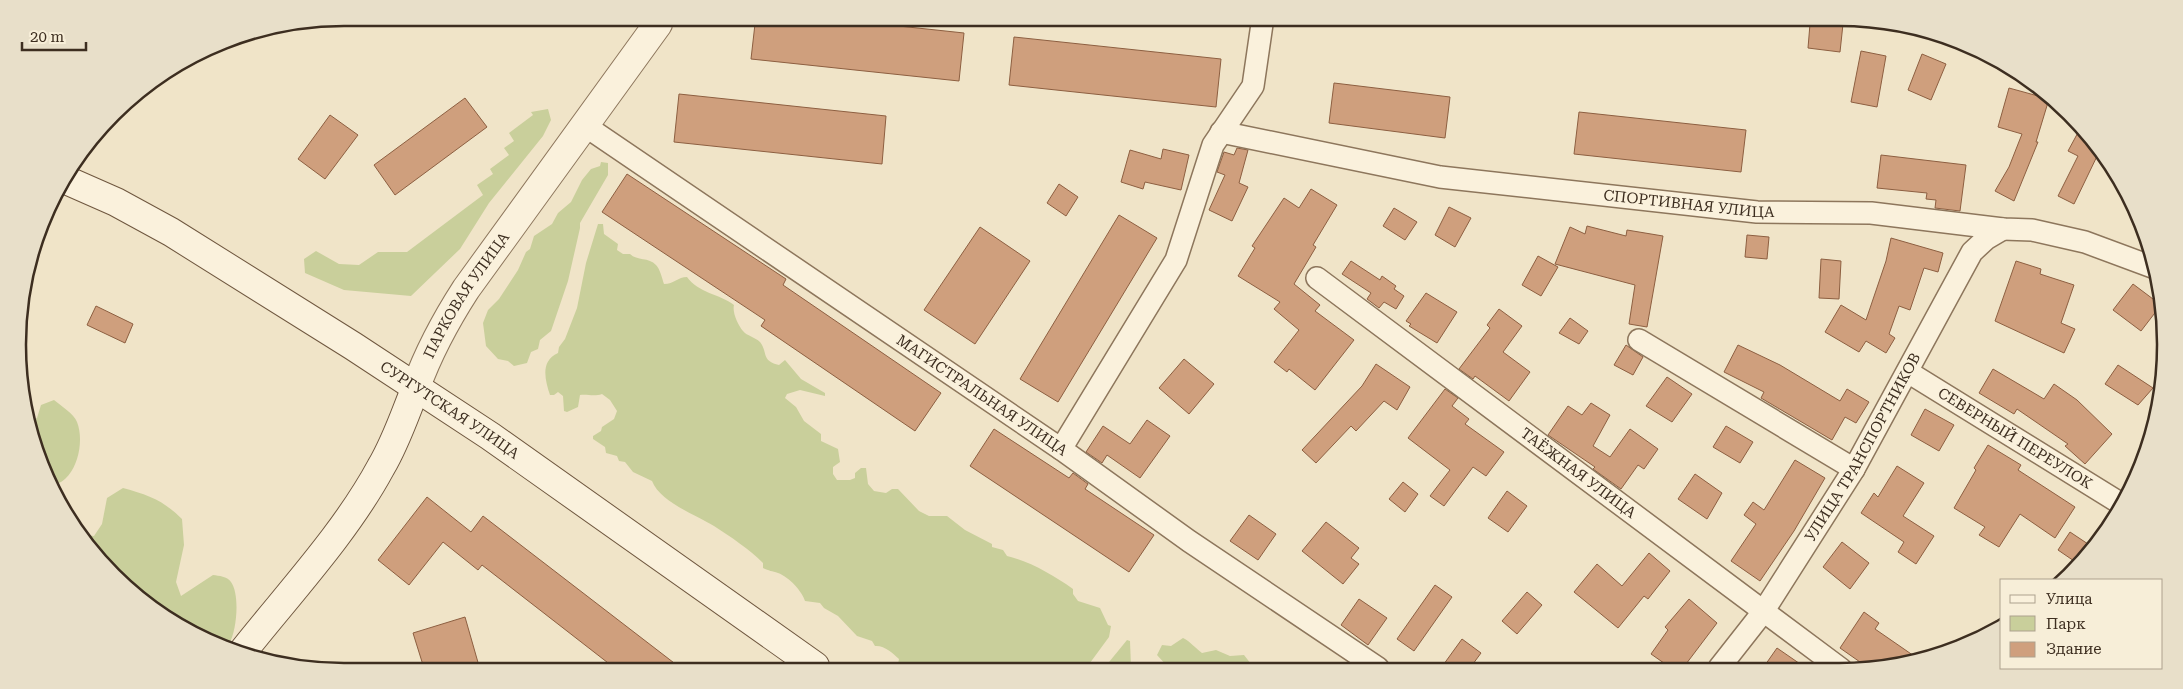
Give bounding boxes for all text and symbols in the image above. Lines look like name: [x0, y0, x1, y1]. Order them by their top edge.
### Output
scale bar: [22, 20, 86, 52]
text: 20 m: [30, 28, 65, 46]
street label: СПОРТИВНАЯ УЛИЦА: [1602, 186, 1775, 221]
street label: ПАРКОВАЯ УЛИЦА: [420, 228, 513, 361]
street label: МАГИСТРАЛЬНАЯ УЛИЦА: [893, 331, 1071, 460]
street label: УЛИЦА ТРАНСПОРТНИКОВ: [1801, 350, 1924, 545]
street label: СУРГУТСКАЯ УЛИЦА: [377, 357, 523, 463]
street label: СЕВЕРНЫЙ ПЕРЕУЛОК: [1935, 384, 2096, 493]
street label: ТАЁЖНАЯ УЛИЦА: [1517, 424, 1640, 522]
legend: [2000, 579, 2163, 669]
text: Улица: [2046, 590, 2092, 608]
text: Парк: [2046, 615, 2086, 633]
text: Здание: [2046, 640, 2102, 658]

